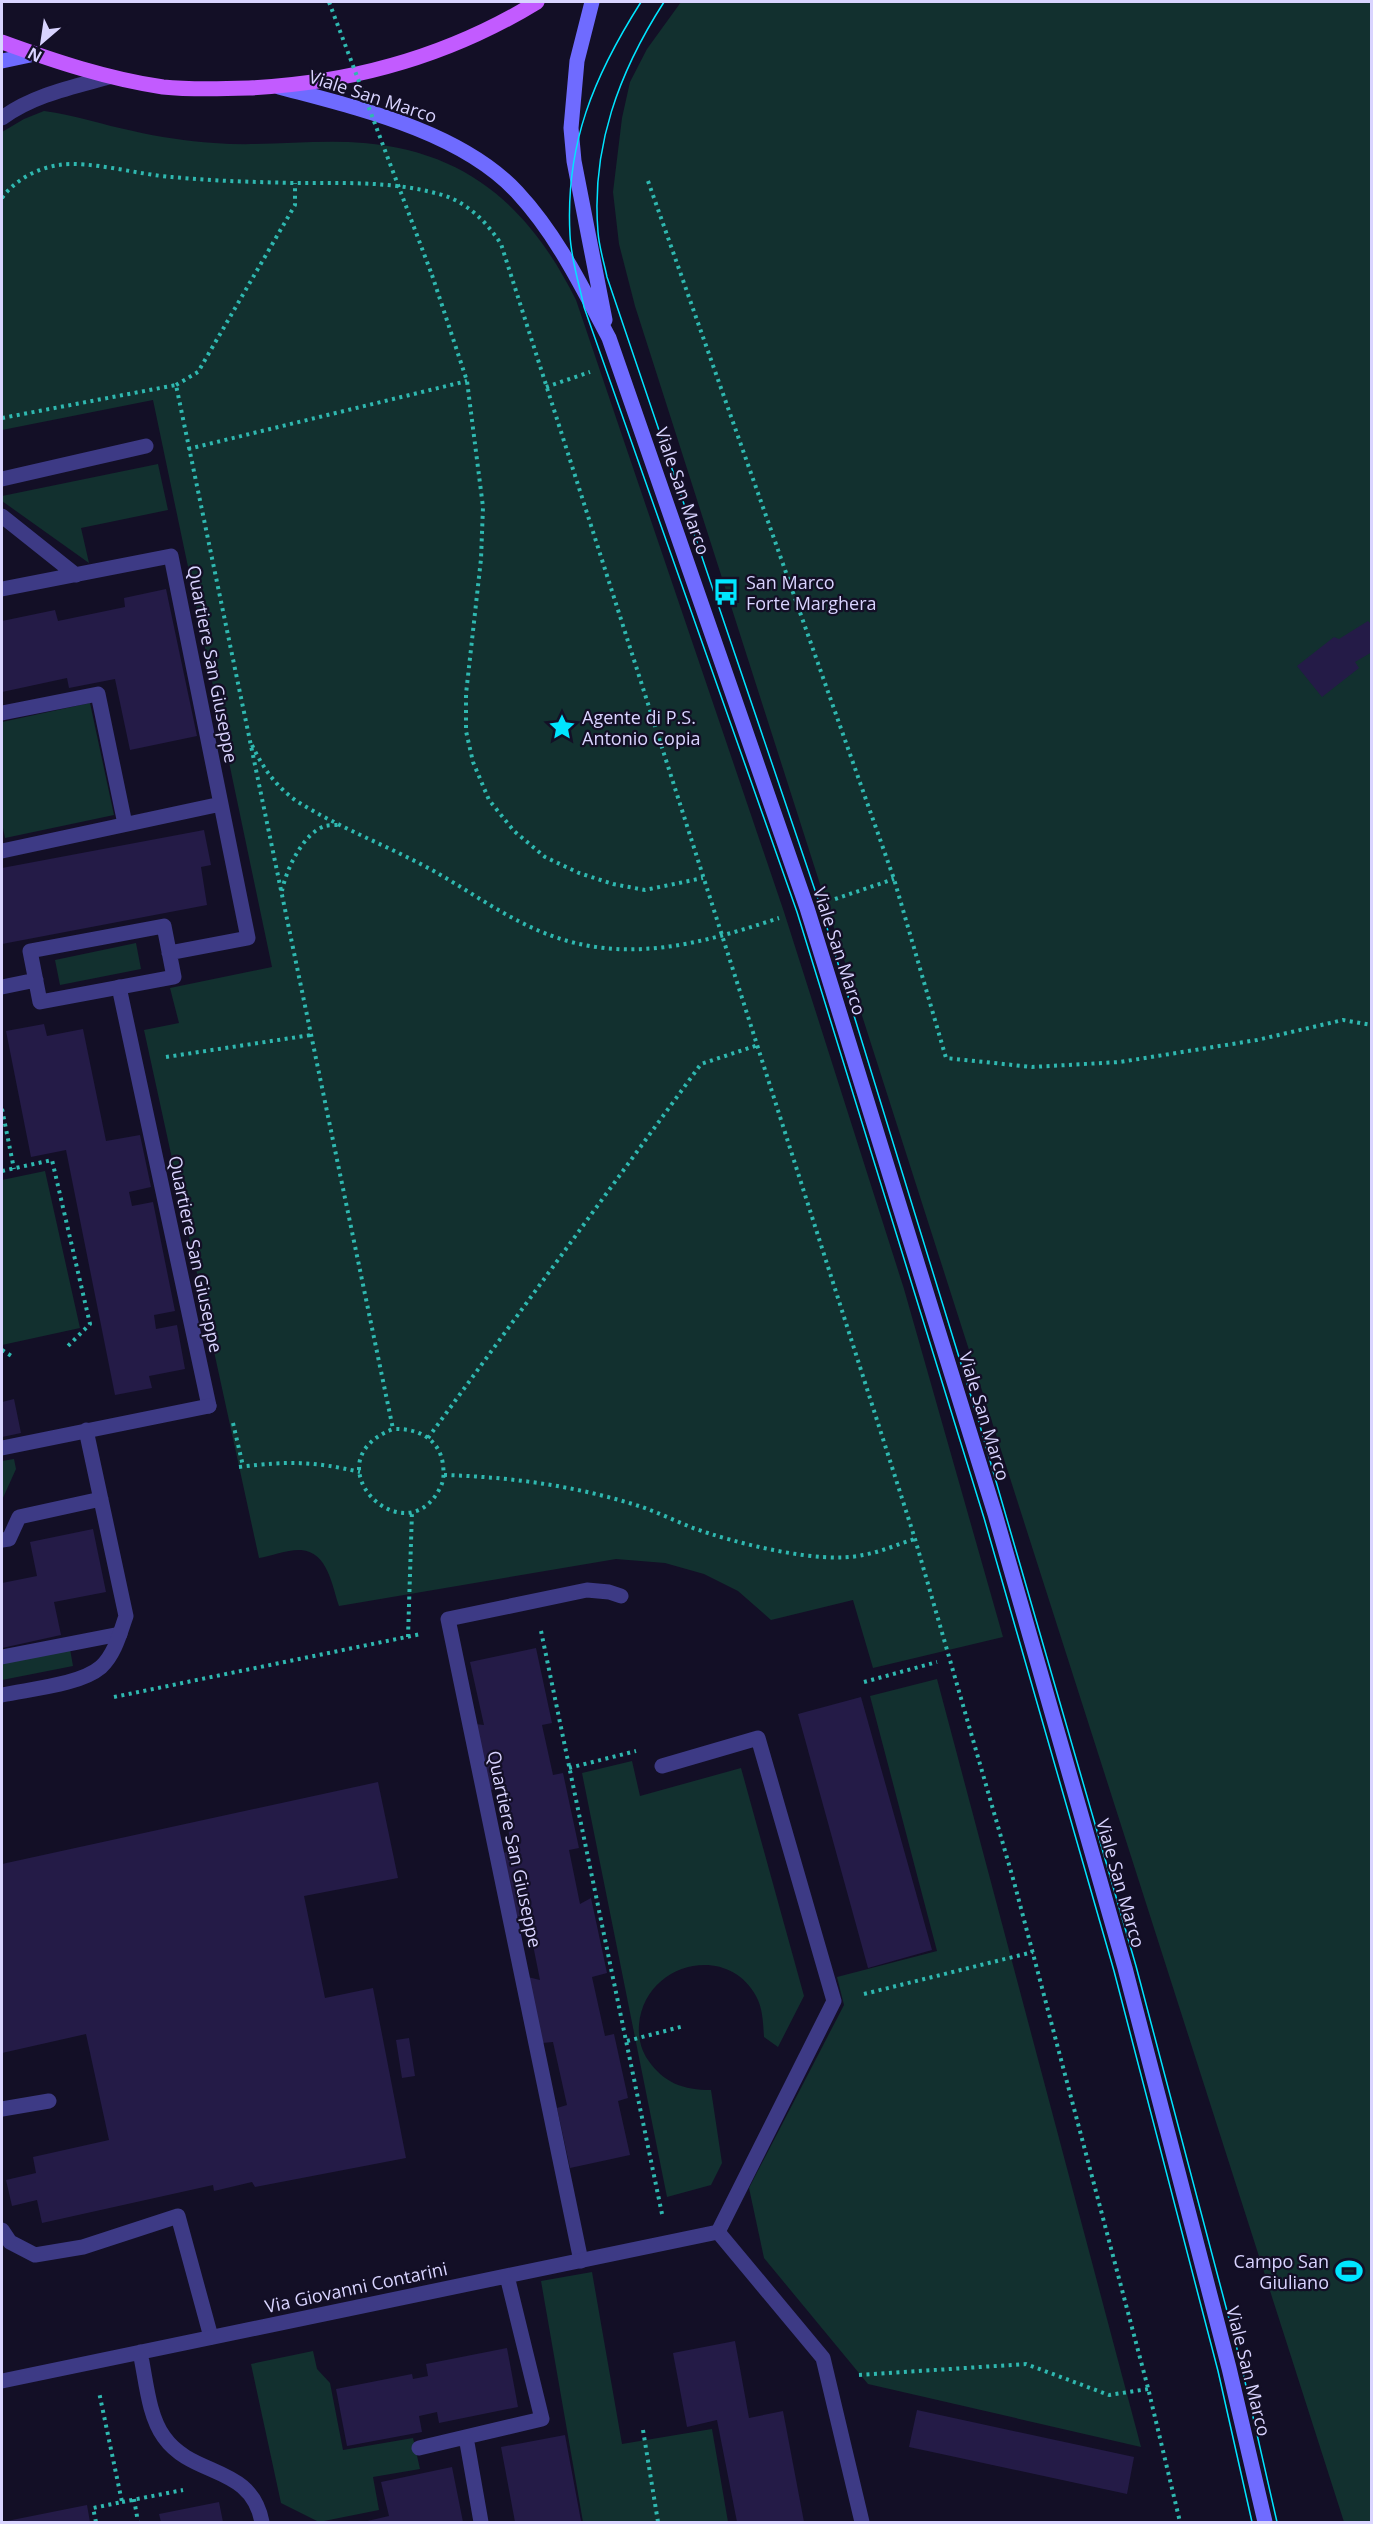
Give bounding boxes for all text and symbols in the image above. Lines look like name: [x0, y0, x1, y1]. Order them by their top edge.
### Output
north arrow: [12, 12, 72, 72]
text: N: [24, 42, 46, 68]
street label: Viale San Marco: [306, 64, 440, 128]
street label: Viale San Marco: [650, 424, 716, 558]
street label: Quartiere San Giuseppe: [182, 563, 244, 765]
place label: San Marco Forte Marghera: [746, 570, 877, 615]
bus stop icon: San Marco Forte Marghera: [711, 577, 741, 607]
place label: Agente di P.S. Antonio Copia: [582, 705, 700, 750]
place icon: Agente di P.S. Antonio Copia: [547, 712, 577, 742]
street label: Viale San Marco: [808, 884, 872, 1018]
street label: Quartiere San Giuseppe: [163, 1153, 229, 1355]
street label: Viale San Marco: [954, 1349, 1016, 1483]
street label: Quartiere San Giuseppe: [482, 1748, 548, 1950]
street label: Viale San Marco: [1091, 1816, 1151, 1950]
place label: Campo San Giuliano: [1234, 2249, 1329, 2294]
street label: Via Giovanni Contarini: [263, 2256, 449, 2318]
sports icon: Campo San Giuliano: [1334, 2256, 1364, 2286]
street label: Viale San Marco: [1221, 2303, 1277, 2439]

